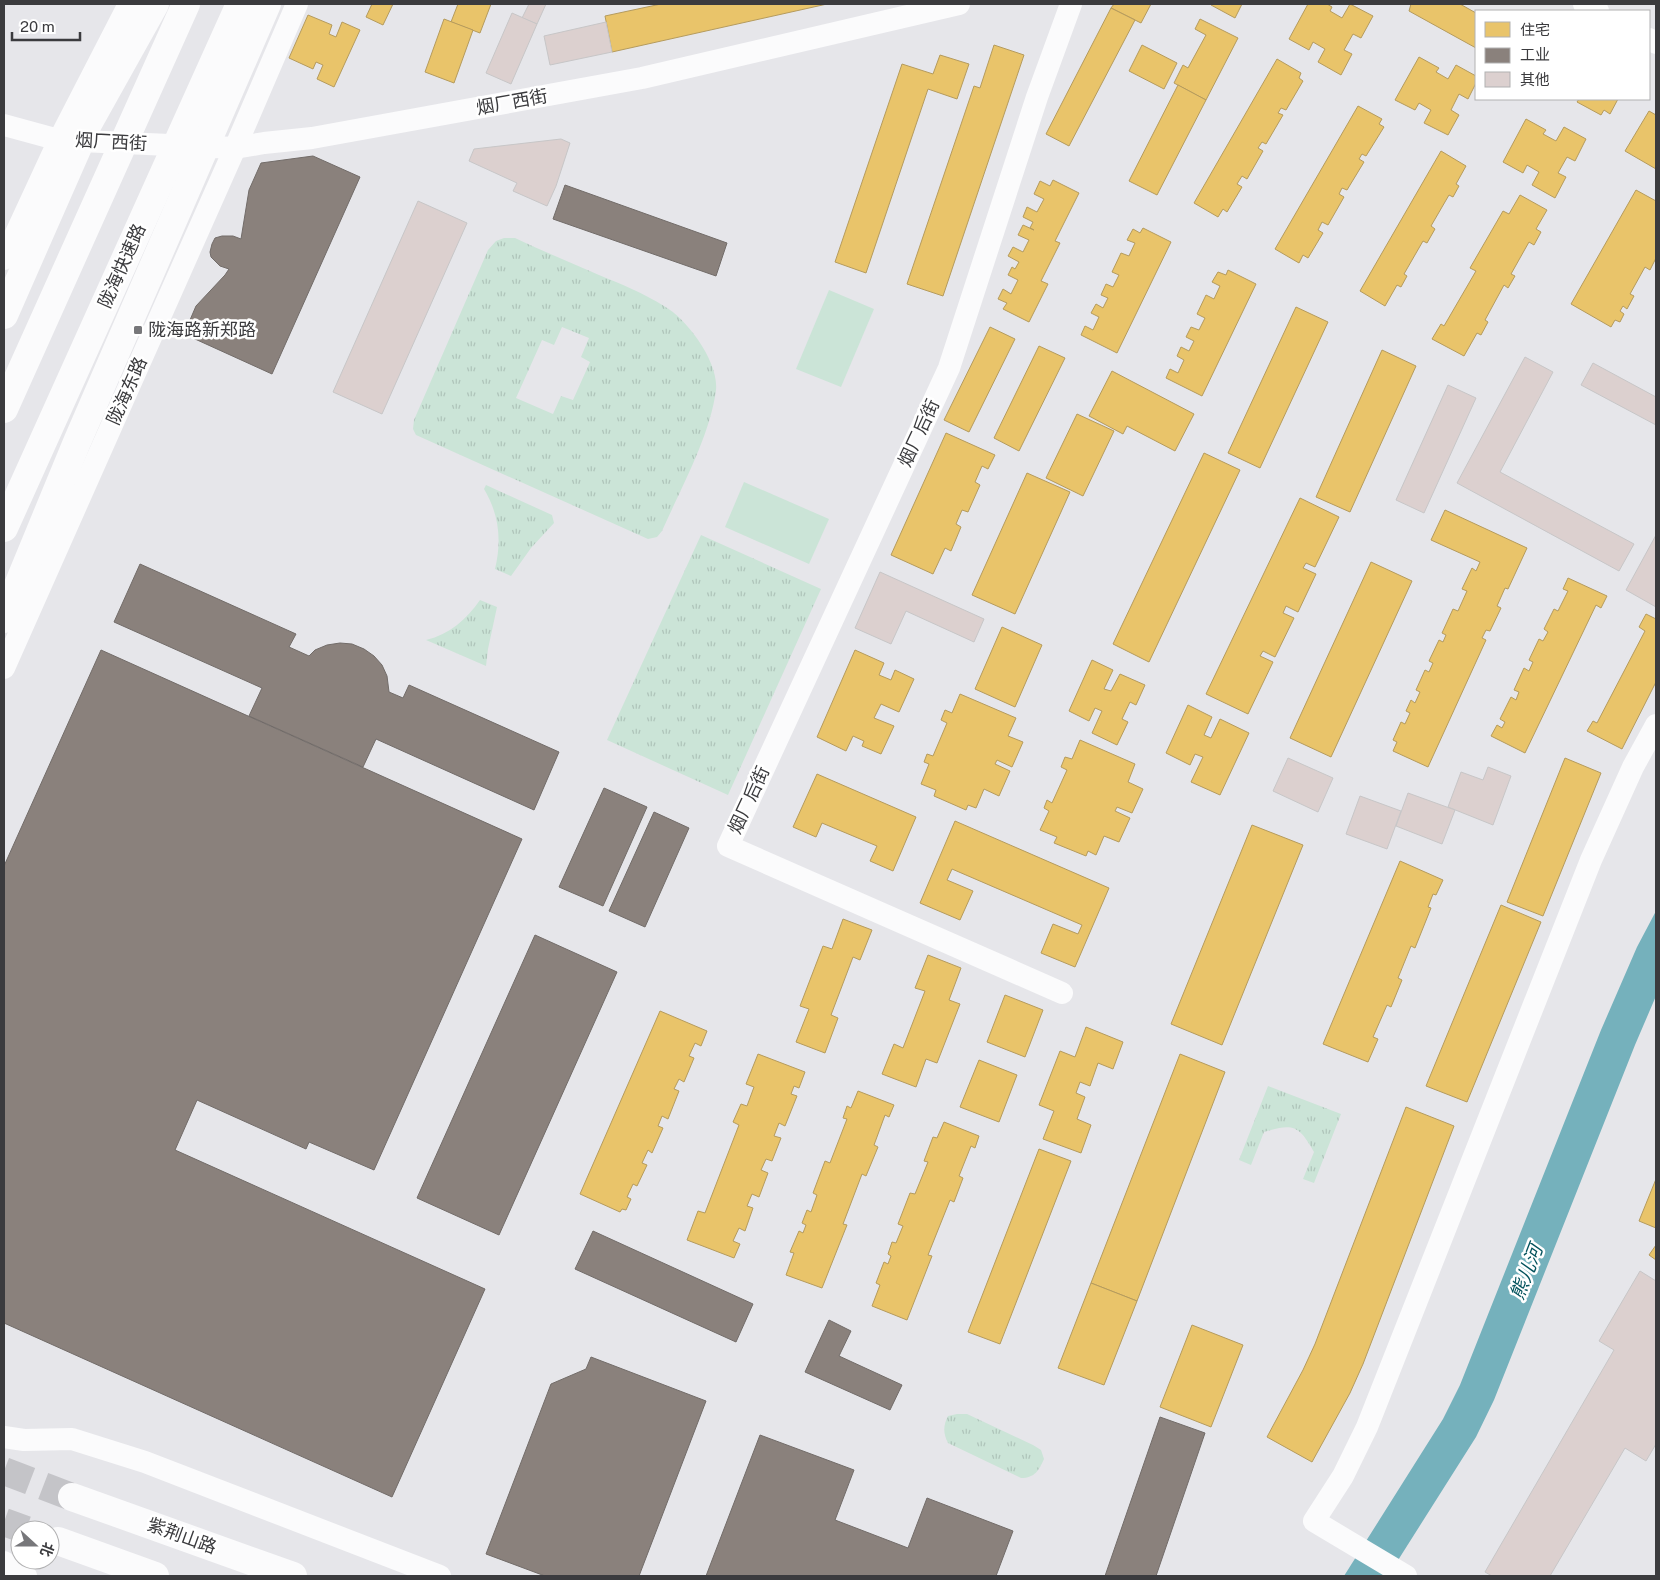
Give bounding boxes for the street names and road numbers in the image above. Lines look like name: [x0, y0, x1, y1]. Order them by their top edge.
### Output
street label: 烟厂西街: [475, 85, 549, 118]
street label: 烟厂西街: [75, 129, 148, 154]
street label: 陇海快速路: [94, 220, 149, 311]
street label: 陇海东路: [102, 354, 151, 428]
street label: 烟厂后街: [894, 396, 943, 470]
street label: 烟厂后街: [724, 763, 773, 837]
street label: 紫荆山路: [145, 1513, 220, 1558]

